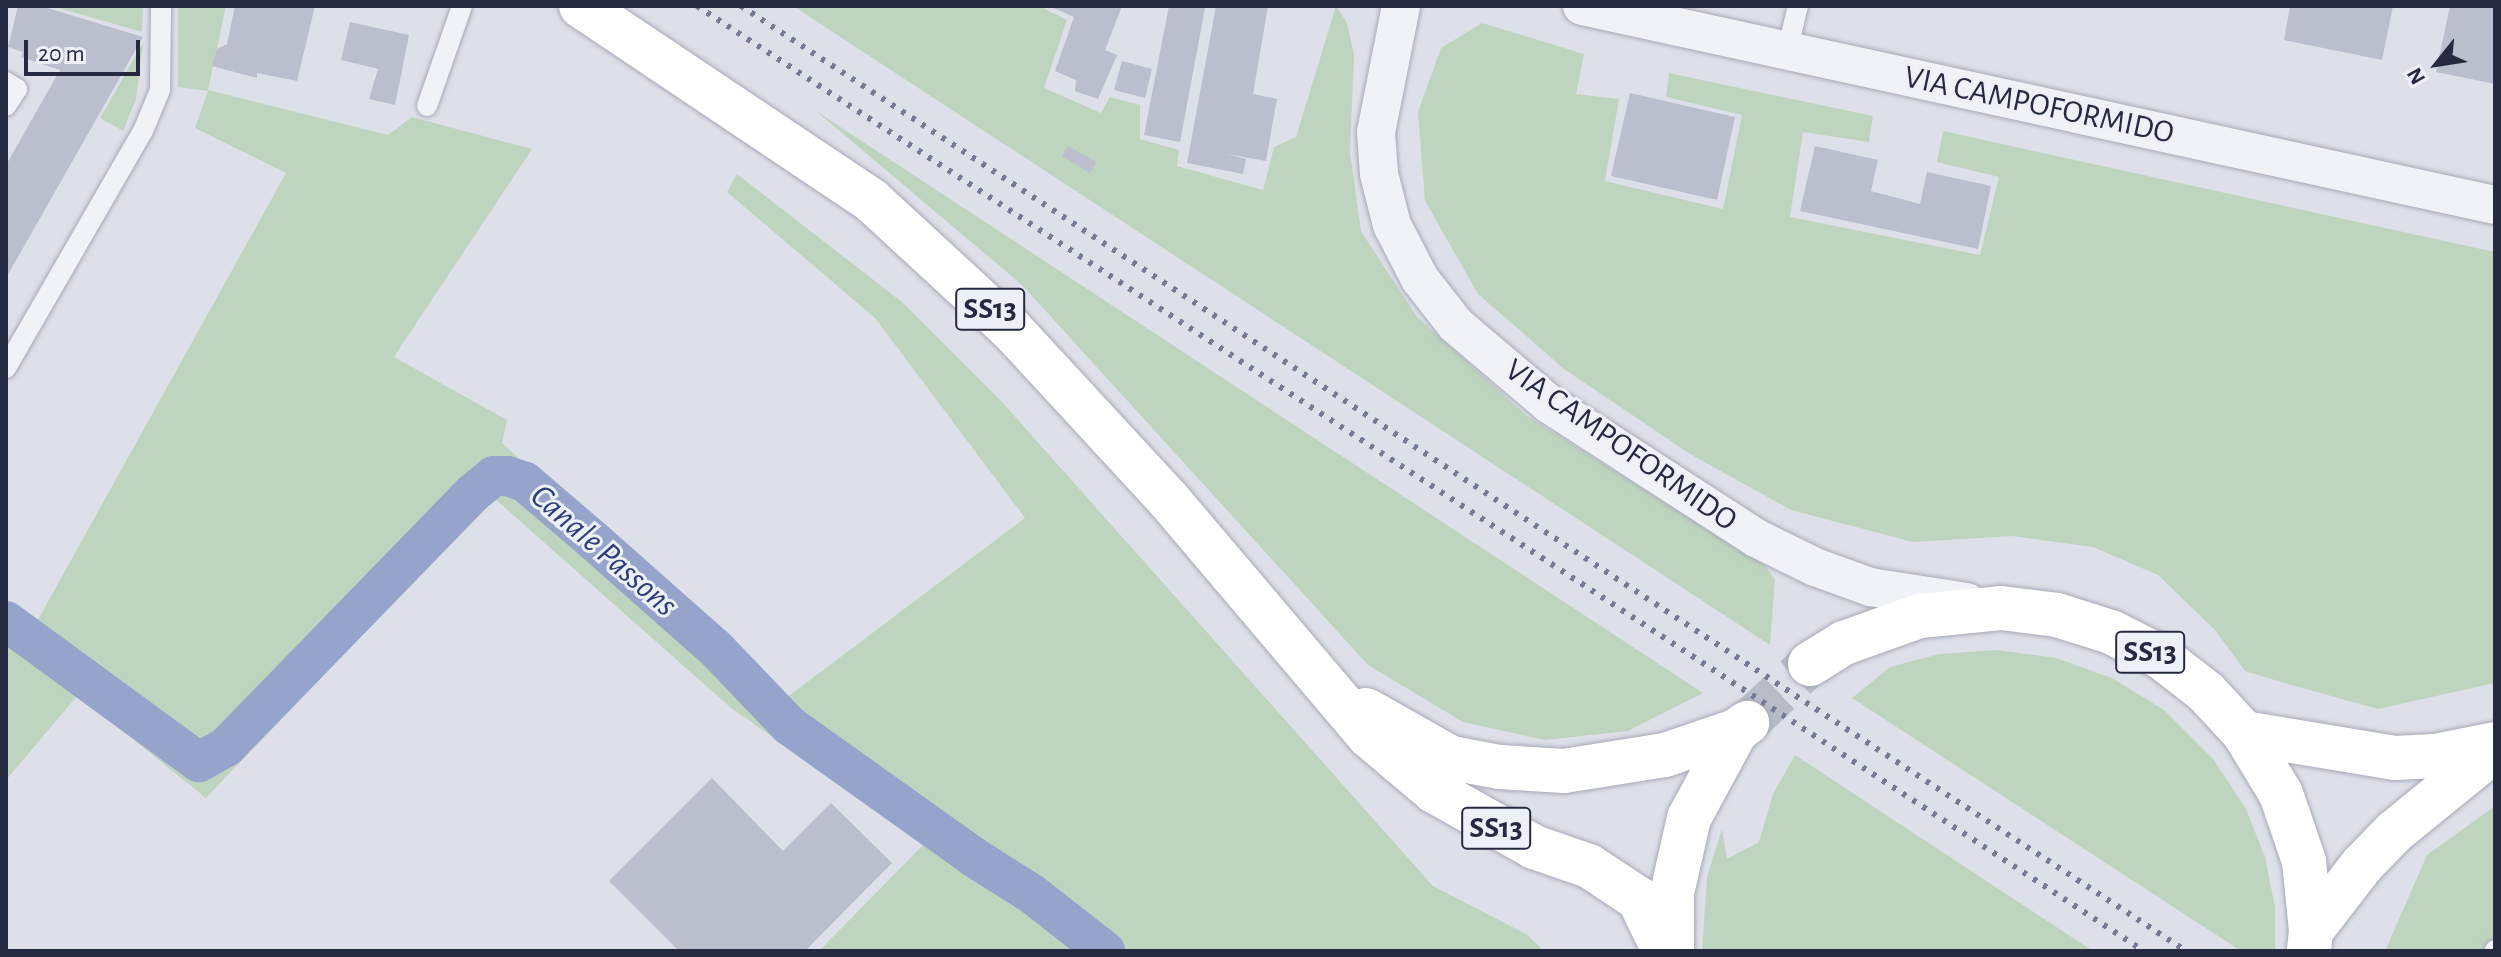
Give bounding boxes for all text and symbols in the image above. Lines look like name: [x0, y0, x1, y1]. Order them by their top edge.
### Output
scale bar: [28, 24, 144, 74]
north arrow: [2397, 24, 2477, 104]
text: 20 m: [38, 42, 85, 66]
street label: VIA CAMPOFORMIDO: [1901, 58, 2177, 152]
text: N: [2403, 64, 2430, 88]
road number: SS13: [954, 283, 1026, 335]
street label: VIA CAMPOFORMIDO: [1498, 351, 1744, 539]
water label: Canale Passons: [521, 476, 685, 626]
road number: SS13: [2114, 626, 2186, 678]
road number: SS13: [1460, 802, 1532, 854]

